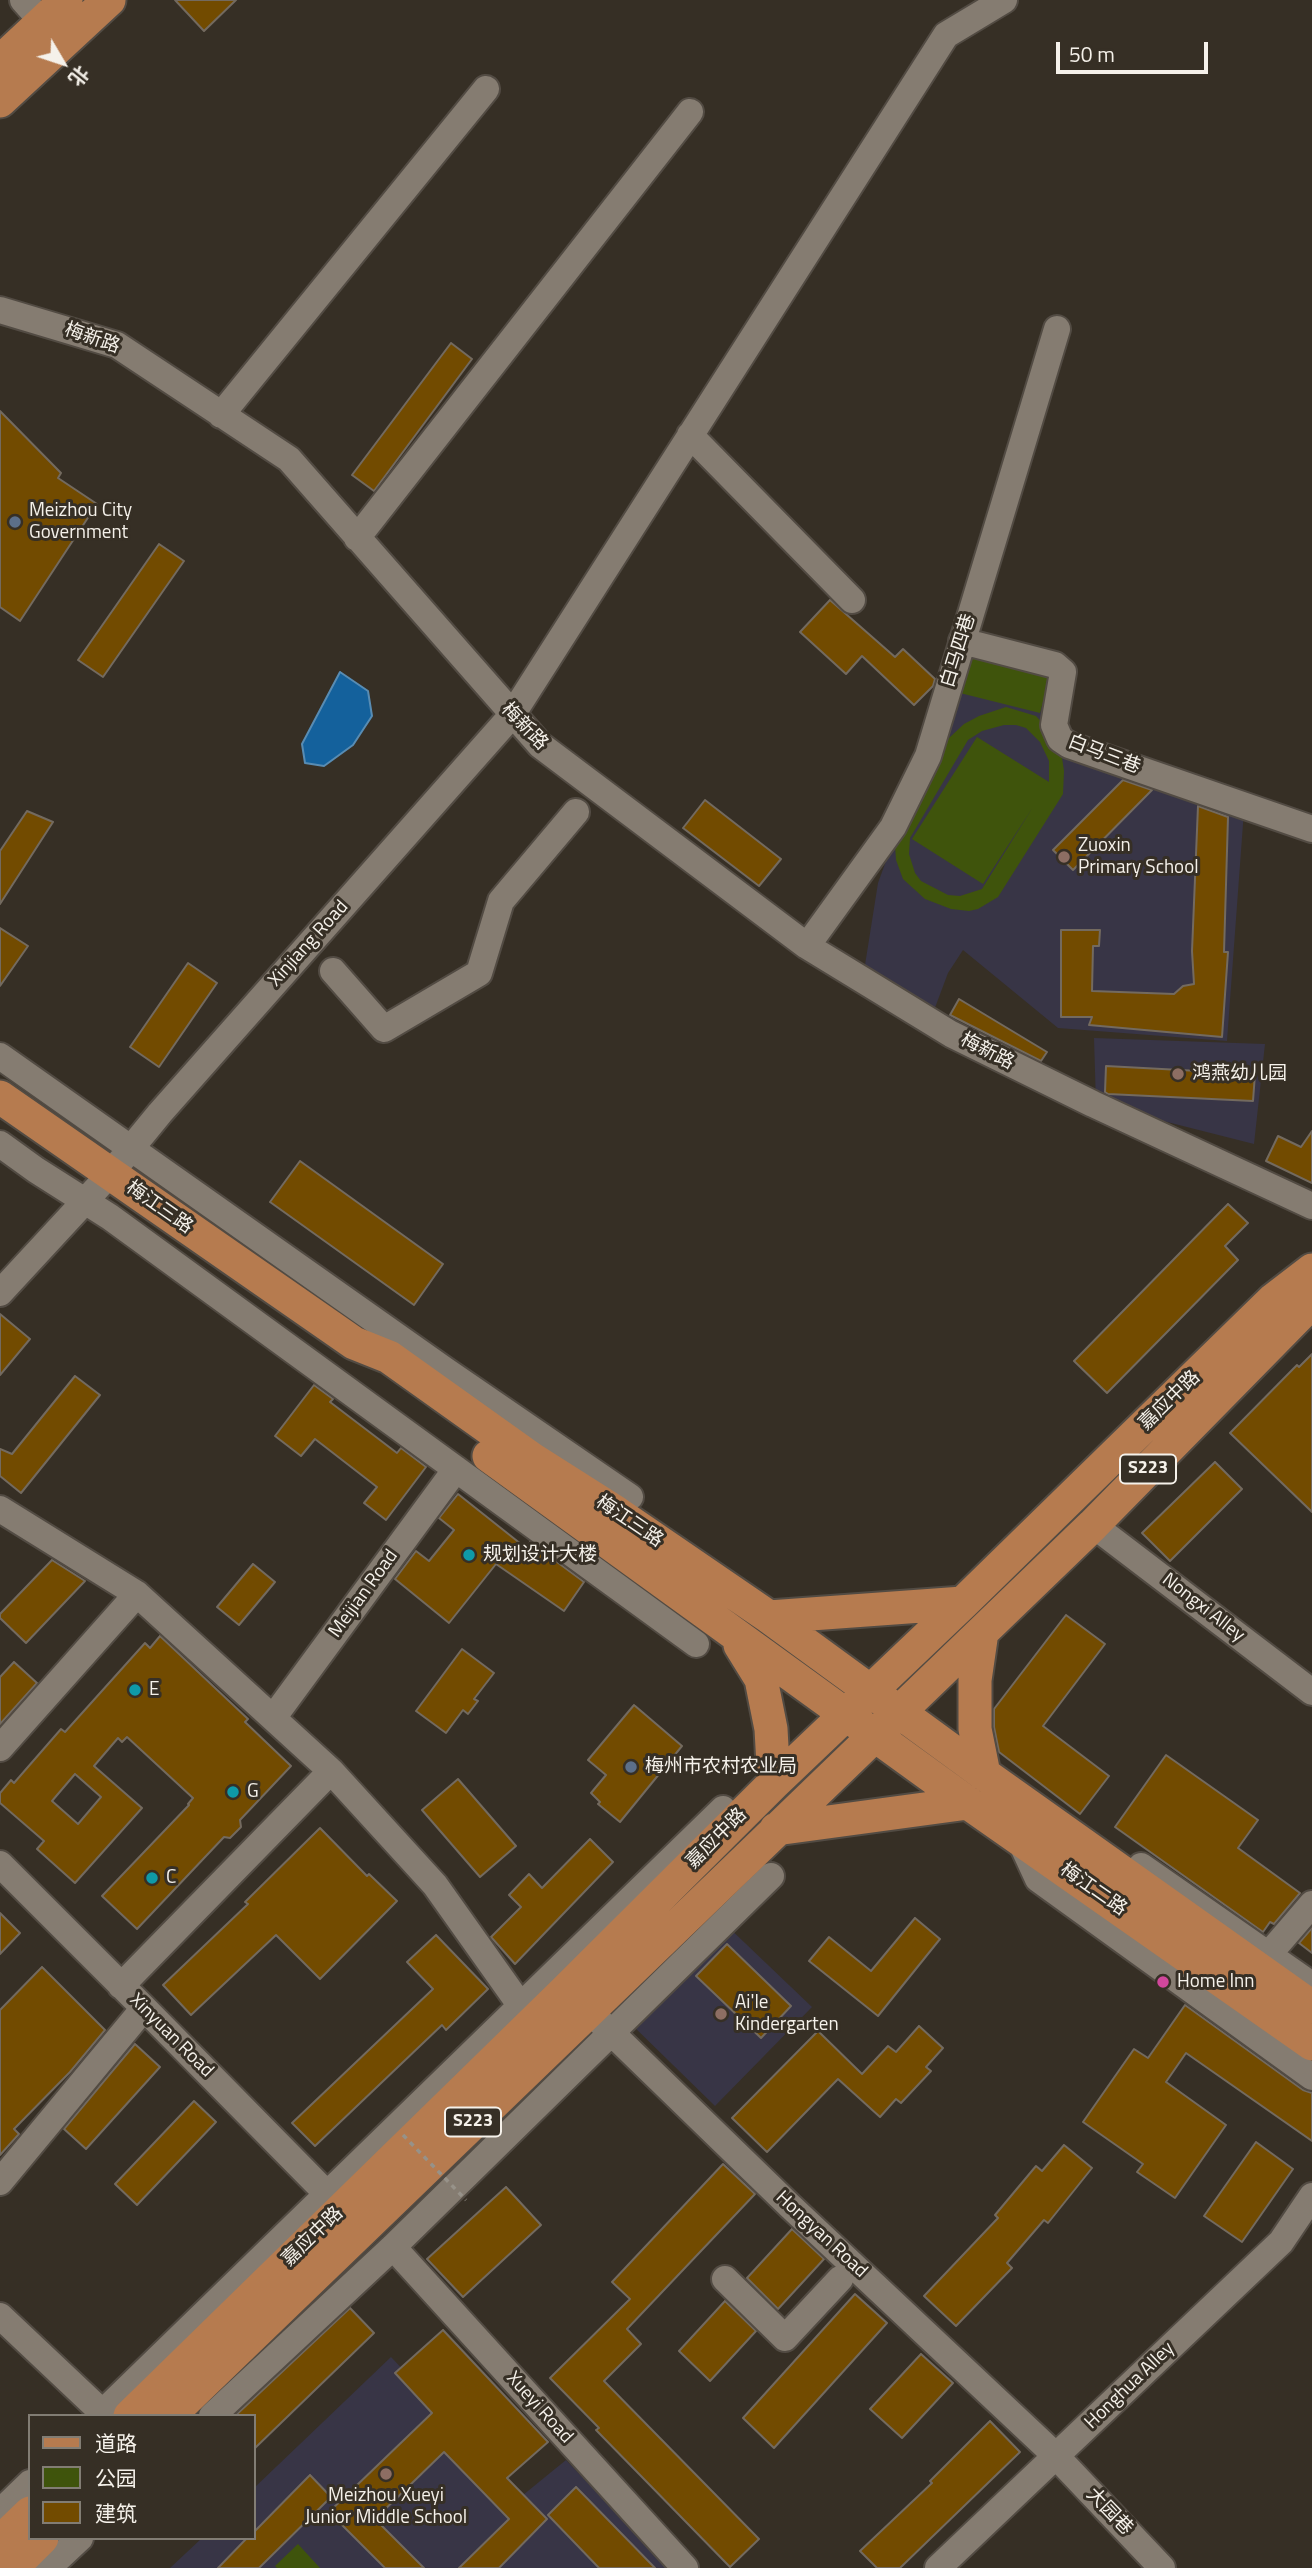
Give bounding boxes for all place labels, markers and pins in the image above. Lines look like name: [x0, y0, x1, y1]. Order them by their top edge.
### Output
place label: Meizhou City Government: [29, 500, 132, 544]
marker: Meizhou City Government: [7, 514, 23, 530]
place label: Zuoxin Primary School: [1078, 835, 1199, 879]
marker: Zuoxin Primary School: [1056, 849, 1072, 865]
place label: 鸿燕幼儿园: [1192, 1063, 1287, 1085]
marker: 鸿燕幼儿园: [1170, 1066, 1186, 1082]
place label: 规划设计大楼: [483, 1544, 597, 1566]
marker: 规划设计大楼: [461, 1547, 477, 1563]
place label: E: [149, 1679, 160, 1701]
marker: E: [127, 1682, 143, 1698]
place label: 梅州市农村农业局: [645, 1756, 797, 1778]
marker: 梅州市农村农业局: [623, 1759, 639, 1775]
place label: G: [247, 1781, 259, 1803]
marker: G: [225, 1784, 241, 1800]
place label: C: [166, 1867, 176, 1889]
marker: C: [144, 1870, 160, 1886]
place label: Home Inn: [1177, 1971, 1255, 1993]
marker: Home Inn: [1155, 1974, 1171, 1990]
place label: Ai'le Kindergarten: [735, 1992, 839, 2036]
marker: Ai'le Kindergarten: [713, 2006, 729, 2022]
marker: Meizhou Xueyi Junior Middle School: [378, 2466, 394, 2482]
place label: Meizhou Xueyi Junior Middle School: [305, 2485, 467, 2529]

